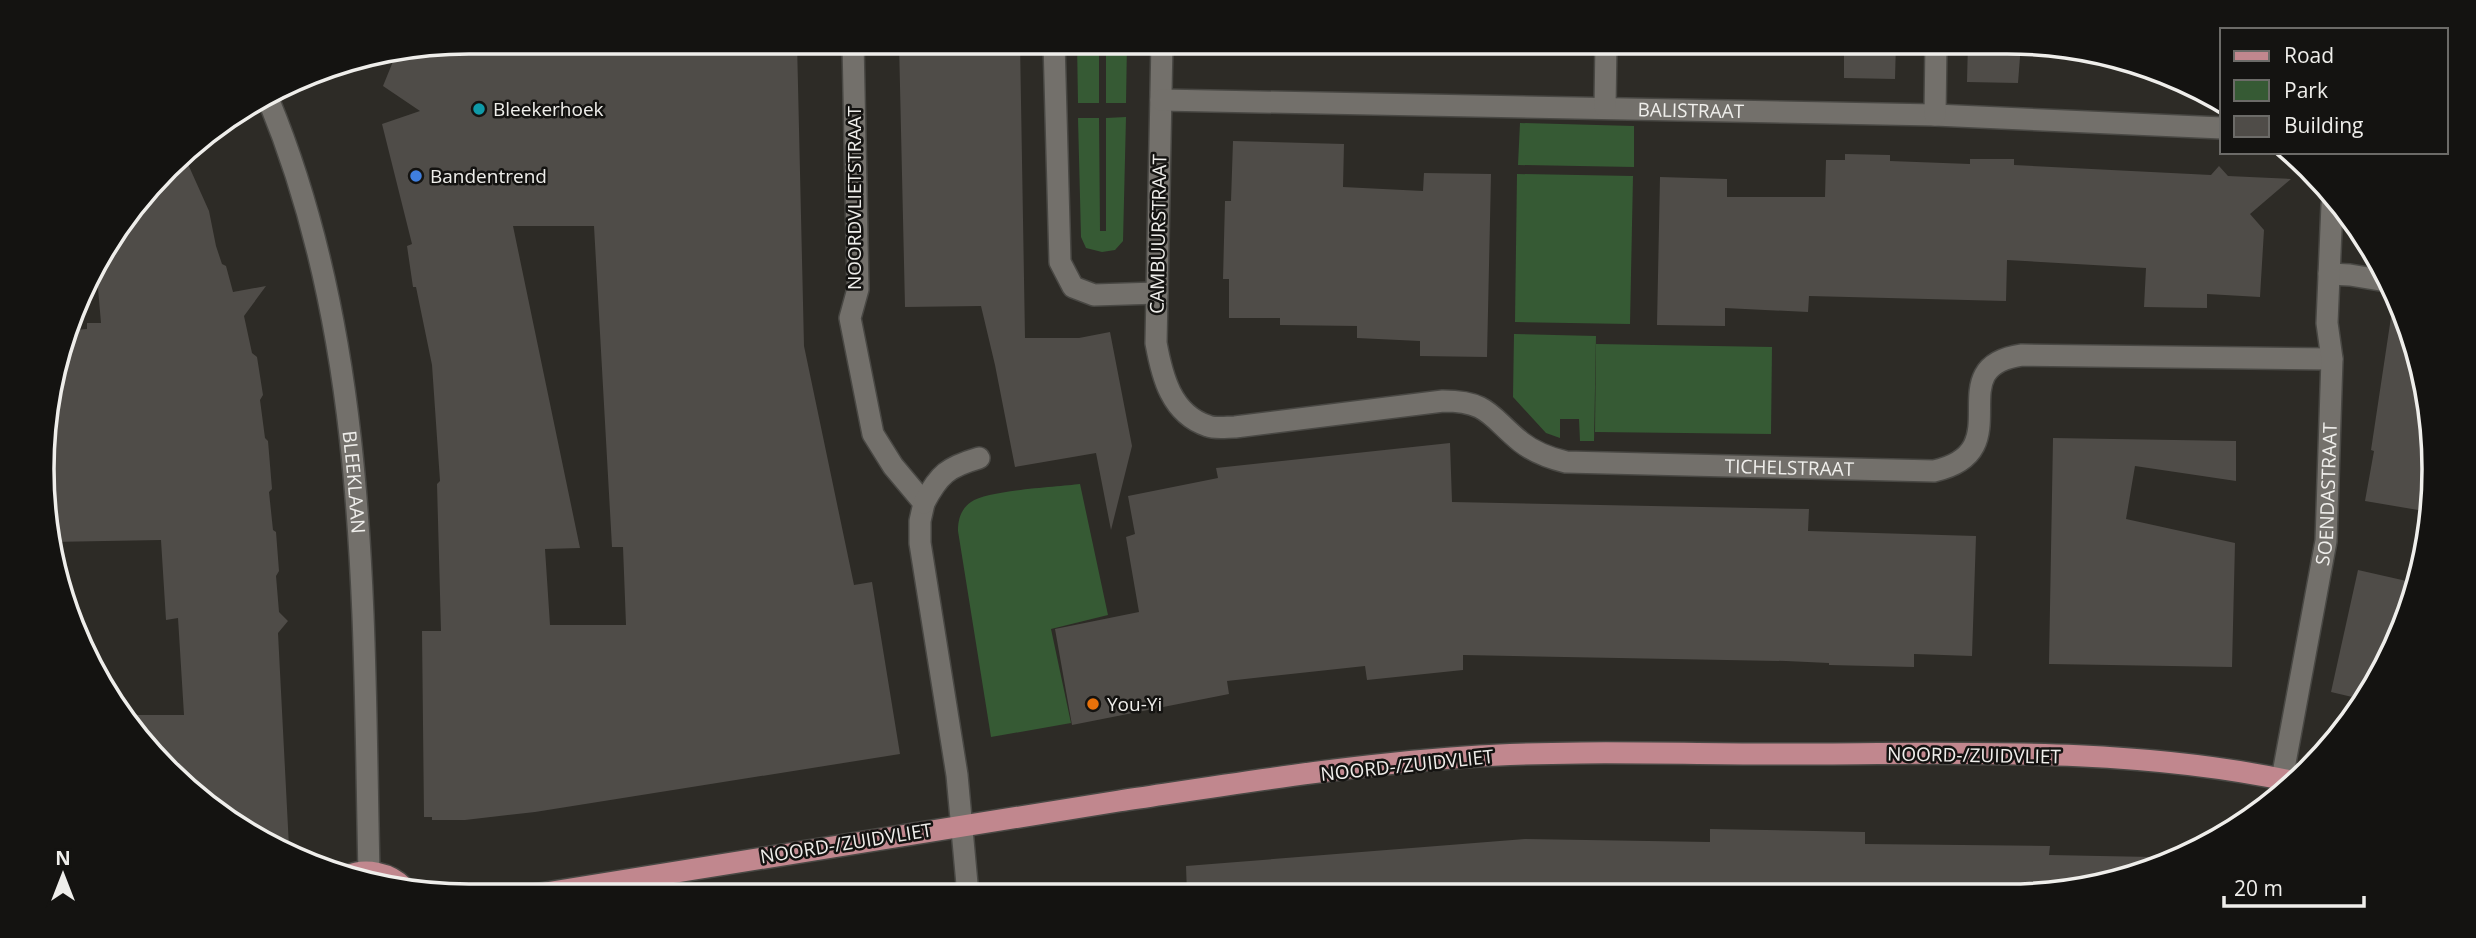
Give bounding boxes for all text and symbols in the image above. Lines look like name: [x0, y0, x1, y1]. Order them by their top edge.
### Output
legend: [2220, 28, 2448, 154]
text: Road: [2284, 41, 2334, 69]
text: Park: [2284, 76, 2328, 104]
place label: Bleekerhoek: [493, 96, 604, 122]
street label: BALISTRAAT: [1637, 96, 1745, 124]
marker: Bleekerhoek: [471, 101, 487, 117]
street label: NOORDVLIETSTRAAT: [841, 105, 867, 290]
text: Building: [2284, 111, 2363, 139]
street label: CAMBUURSTRAAT: [1144, 153, 1172, 314]
place label: Bandentrend: [430, 163, 547, 189]
marker: Bandentrend: [408, 168, 424, 184]
street label: SOENDASTRAAT: [2309, 422, 2343, 567]
street label: BLEEKLAAN: [337, 429, 372, 534]
street label: TICHELSTRAAT: [1724, 453, 1855, 482]
place label: You-Yi: [1107, 691, 1162, 717]
marker: You-Yi: [1085, 696, 1101, 712]
street label: NOORD-/ZUIDVLIET: [1887, 740, 2062, 770]
street label: NOORD-/ZUIDVLIET: [1319, 743, 1495, 787]
street label: NOORD-/ZUIDVLIET: [758, 816, 934, 869]
north arrow: [28, 840, 98, 910]
text: N: [55, 845, 71, 871]
scale bar: [2224, 864, 2364, 908]
text: 20 m: [2234, 874, 2283, 902]

